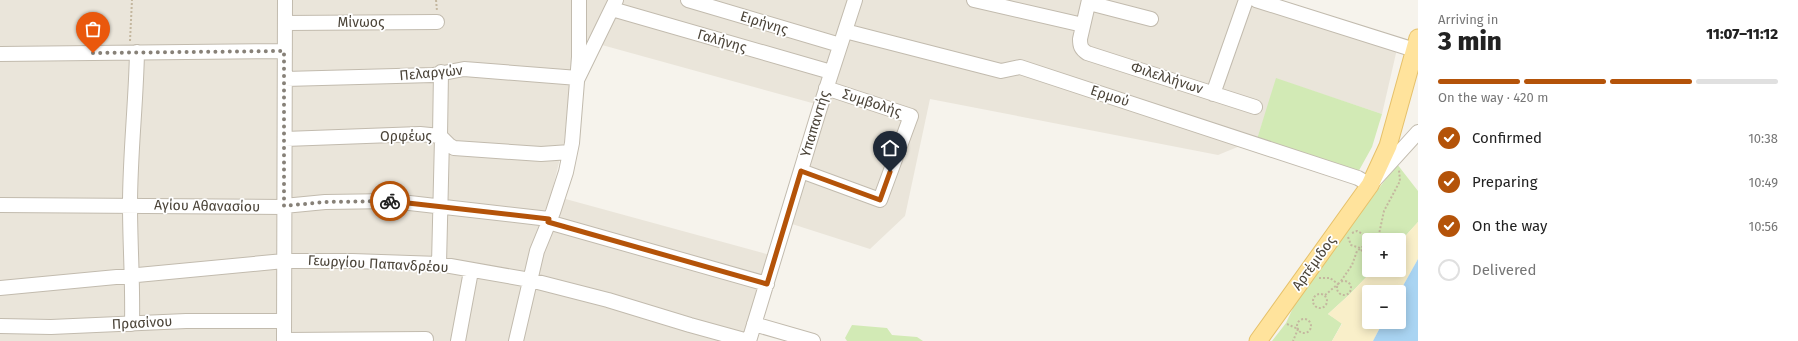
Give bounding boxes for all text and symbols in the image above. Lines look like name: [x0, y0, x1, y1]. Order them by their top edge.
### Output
street label: Ειρήνης: [738, 8, 790, 38]
pin: [76, 12, 110, 53]
text: Arriving in: [1438, 12, 1498, 27]
street label: Μίνωος: [337, 14, 385, 31]
icon: bag: [82, 18, 104, 40]
text: 11:07–11:12: [1706, 25, 1778, 43]
street label: Γαλήνης: [695, 26, 749, 56]
text: 3 min: [1438, 26, 1502, 57]
street label: Φιλελλήνων: [1129, 58, 1205, 98]
street label: Πελαργών: [399, 62, 464, 84]
street label: Ερμού: [1088, 82, 1132, 110]
street label: Συμβολής: [840, 85, 904, 121]
street label: Υπαπαντής: [797, 88, 833, 159]
text: On the way · 420 m: [1438, 90, 1548, 105]
icon: check: [1438, 127, 1460, 149]
street label: Ορφέως: [380, 128, 432, 145]
text: Confirmed: [1472, 129, 1542, 147]
pin: [873, 131, 907, 172]
text: 10:38: [1748, 131, 1778, 146]
icon: home: [879, 137, 901, 159]
icon: check: [1438, 171, 1460, 193]
text: Preparing: [1472, 173, 1537, 191]
text: 10:49: [1749, 175, 1778, 190]
courier: [370, 181, 410, 221]
icon: bike: [379, 190, 401, 212]
street label: Αγίου Αθανασίου: [154, 197, 260, 215]
icon: check: [1438, 215, 1460, 237]
text: On the way: [1472, 217, 1547, 235]
text: 10:56: [1749, 219, 1778, 234]
street label: Αρτέμιδος: [1288, 232, 1340, 294]
map controls: [1362, 233, 1406, 329]
button: +: [1362, 233, 1406, 277]
street label: Γεωργίου Παπανδρέου: [307, 252, 449, 276]
text: Delivered: [1472, 261, 1536, 279]
button: −: [1362, 285, 1406, 329]
street label: Πρασίνου: [111, 313, 173, 333]

